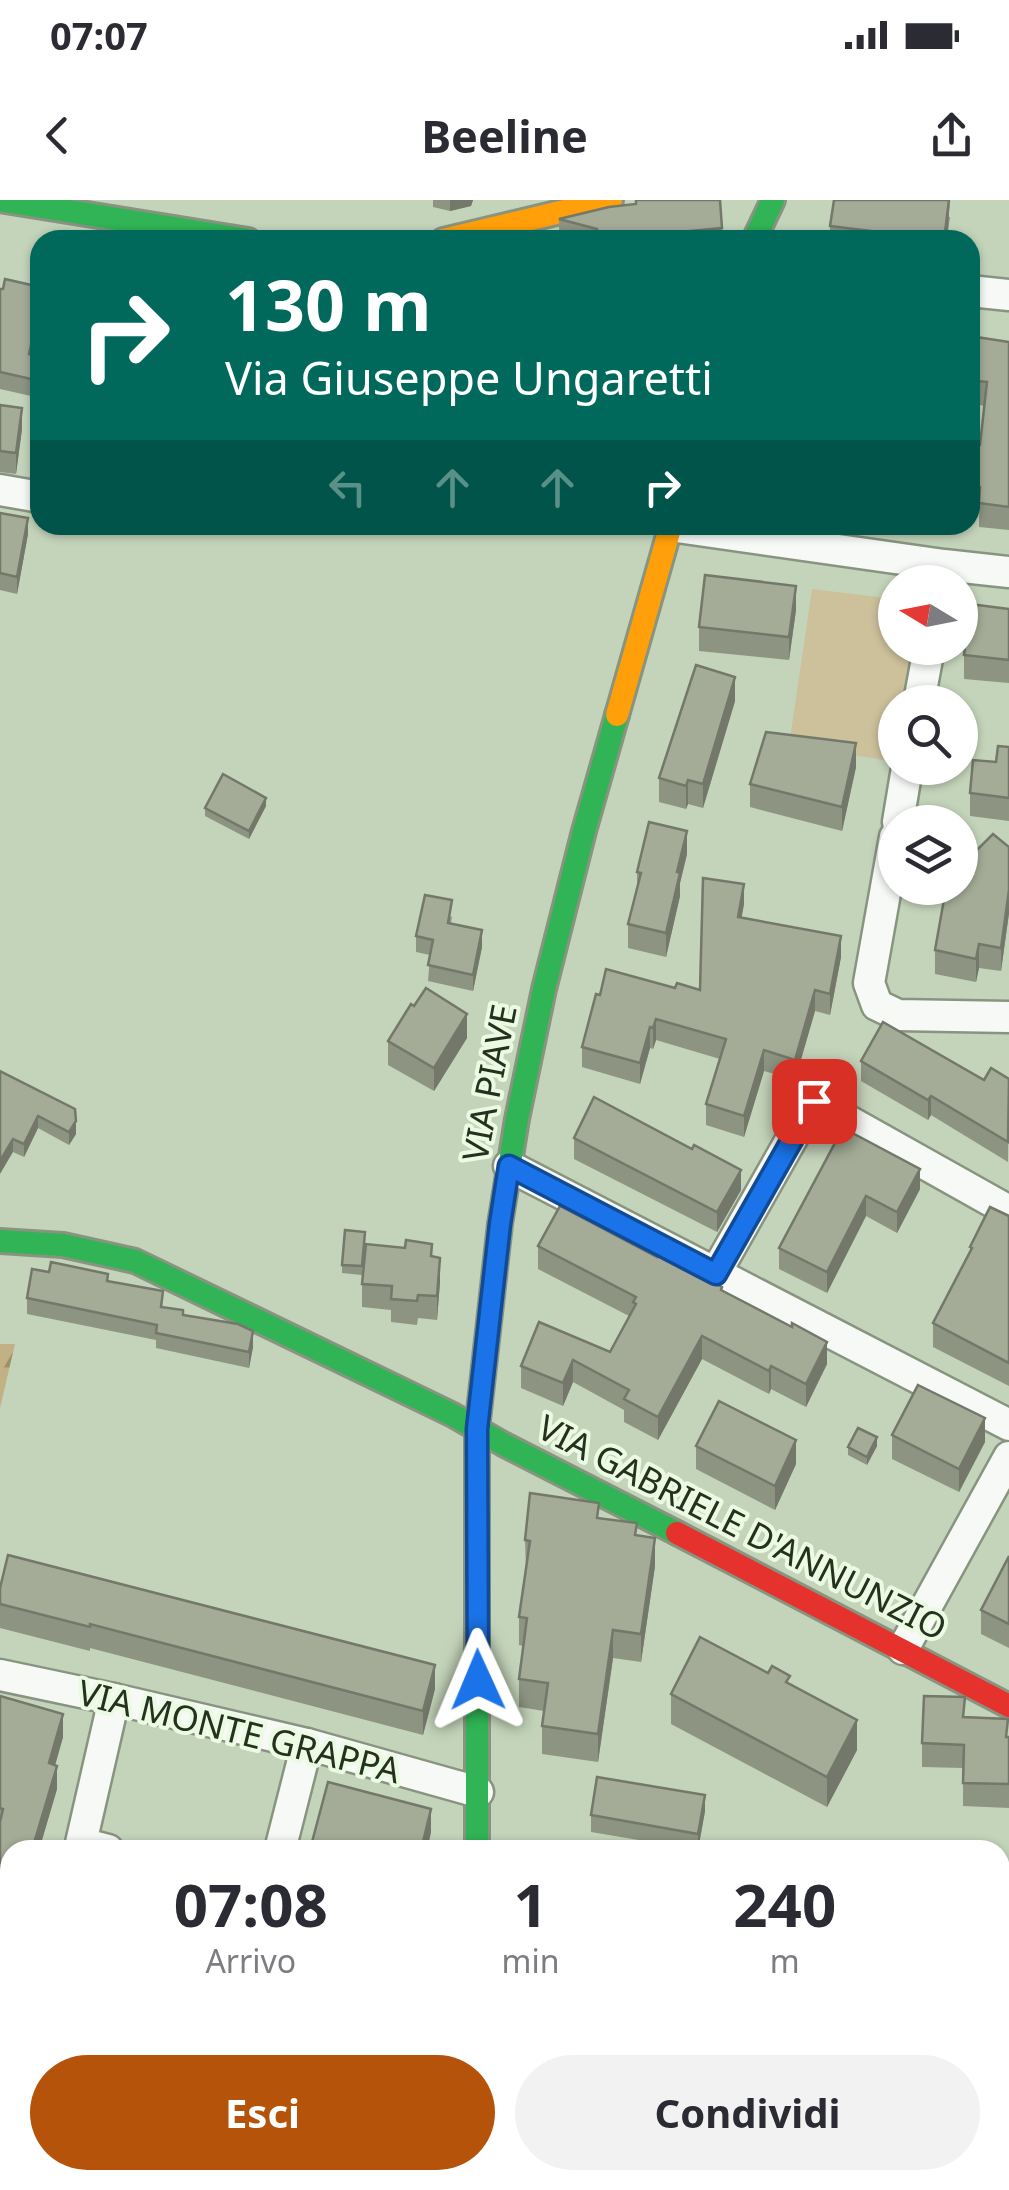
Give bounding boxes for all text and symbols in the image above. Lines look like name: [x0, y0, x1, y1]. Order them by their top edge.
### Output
text: 07:07: [50, 9, 148, 61]
text: Beeline: [421, 105, 588, 166]
icon: back: [30, 108, 85, 163]
icon: share: [924, 108, 979, 163]
text: 130 m: [225, 256, 432, 352]
icon: right: [60, 270, 190, 400]
text: Via Giuseppe Ungaretti: [225, 347, 713, 408]
icon: left: [320, 460, 375, 515]
icon: ahead: [425, 460, 480, 515]
icon: ahead: [530, 460, 585, 515]
icon: right: [635, 460, 690, 515]
north arrow: [878, 565, 978, 665]
map controls: [878, 565, 978, 905]
button: search: [878, 685, 978, 785]
button: layers: [878, 805, 978, 905]
street label: VIA PIAVE: [450, 1000, 527, 1165]
pin: [772, 1059, 857, 1144]
icon: arrive: [787, 1074, 842, 1129]
street label: VIA GABRIELE D'ANNUNZIO: [530, 1403, 955, 1650]
position arrow: [426, 1628, 530, 1732]
street label: VIA MONTE GRAPPA: [73, 1668, 406, 1793]
text: 07:08: [174, 1863, 328, 1945]
text: 1: [513, 1863, 548, 1945]
text: 240: [733, 1863, 836, 1945]
text: Arrivo: [205, 1939, 296, 1982]
text: min: [502, 1939, 560, 1982]
text: m: [770, 1939, 800, 1982]
button: Esci: [30, 2055, 495, 2170]
button: Condividi: [515, 2055, 980, 2170]

